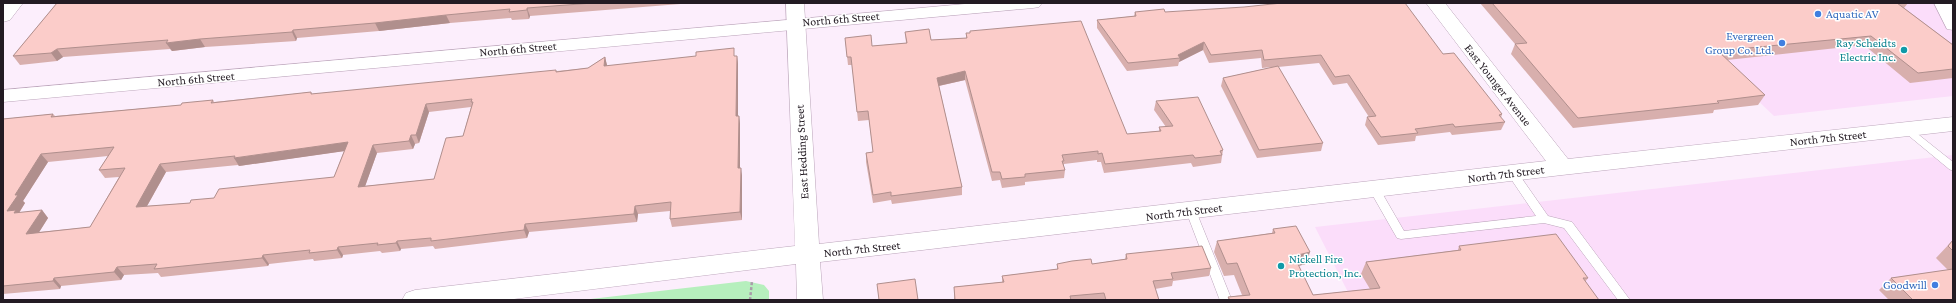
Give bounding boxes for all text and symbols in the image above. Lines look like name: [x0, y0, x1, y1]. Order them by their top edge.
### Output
place label: Aquatic AV: [1826, 7, 1879, 21]
street label: North 6th Street: [802, 9, 881, 29]
marker: Aquatic AV: [1813, 9, 1823, 19]
place label: Evergreen Group Co. Ltd.: [1705, 29, 1775, 57]
place label: Ray Scheidts Electric Inc.: [1836, 36, 1896, 64]
marker: Evergreen Group Co. Ltd.: [1777, 38, 1787, 48]
street label: North 6th Street: [479, 39, 558, 59]
street label: East Younger Avenue: [1462, 41, 1534, 129]
marker: Ray Scheidts Electric Inc.: [1899, 45, 1909, 55]
street label: North 6th Street: [157, 69, 236, 89]
street label: East Hedding Street: [792, 103, 811, 200]
street label: North 7th Street: [1789, 127, 1868, 149]
street label: North 7th Street: [1467, 162, 1546, 186]
street label: North 7th Street: [1145, 200, 1224, 224]
street label: North 7th Street: [823, 238, 902, 260]
place label: Nickell Fire Protection, Inc.: [1289, 252, 1362, 280]
marker: Nickell Fire Protection, Inc.: [1276, 261, 1286, 271]
place label: Goodwill: [1883, 278, 1927, 292]
marker: Goodwill: [1930, 280, 1940, 290]

